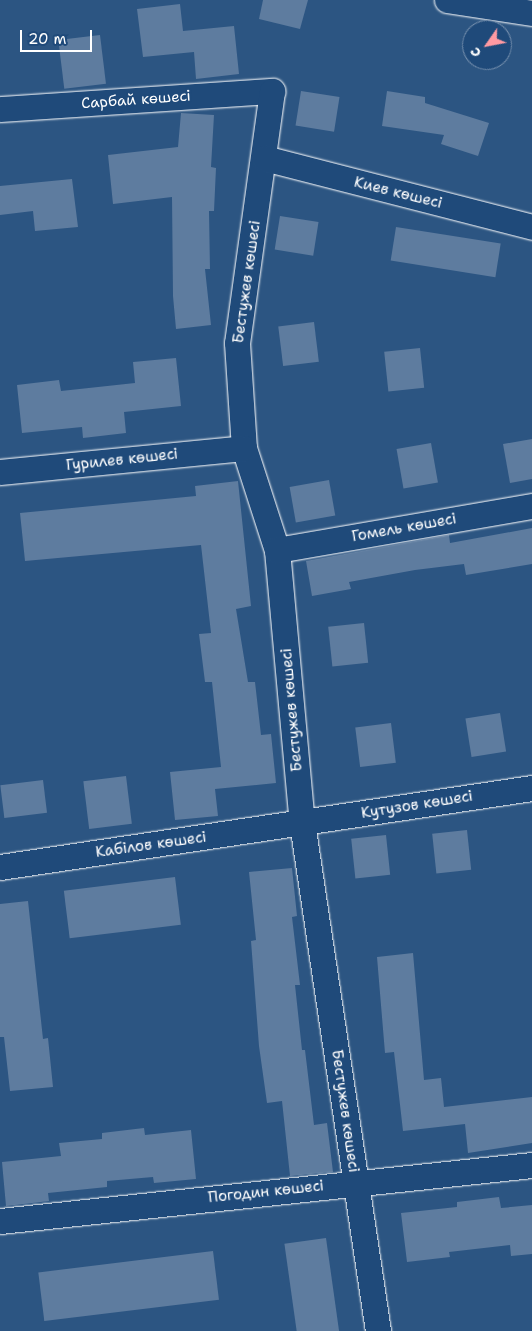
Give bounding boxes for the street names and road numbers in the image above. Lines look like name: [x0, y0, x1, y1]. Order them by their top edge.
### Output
street label: Сарбай көшесі: [81, 87, 191, 113]
street label: Киев көшесі: [352, 173, 444, 213]
street label: Бестужев көшесі: [229, 219, 265, 345]
street label: Гурилев көшесі: [65, 445, 179, 475]
street label: Гомель көшесі: [350, 510, 458, 546]
street label: Бестужев көшесі: [278, 647, 306, 773]
street label: Кутузов көшесі: [360, 787, 474, 823]
street label: Кабілов көшесі: [94, 828, 208, 862]
street label: Бестужев көшесі: [327, 1048, 363, 1174]
street label: Погодин көшесі: [207, 1177, 325, 1207]

